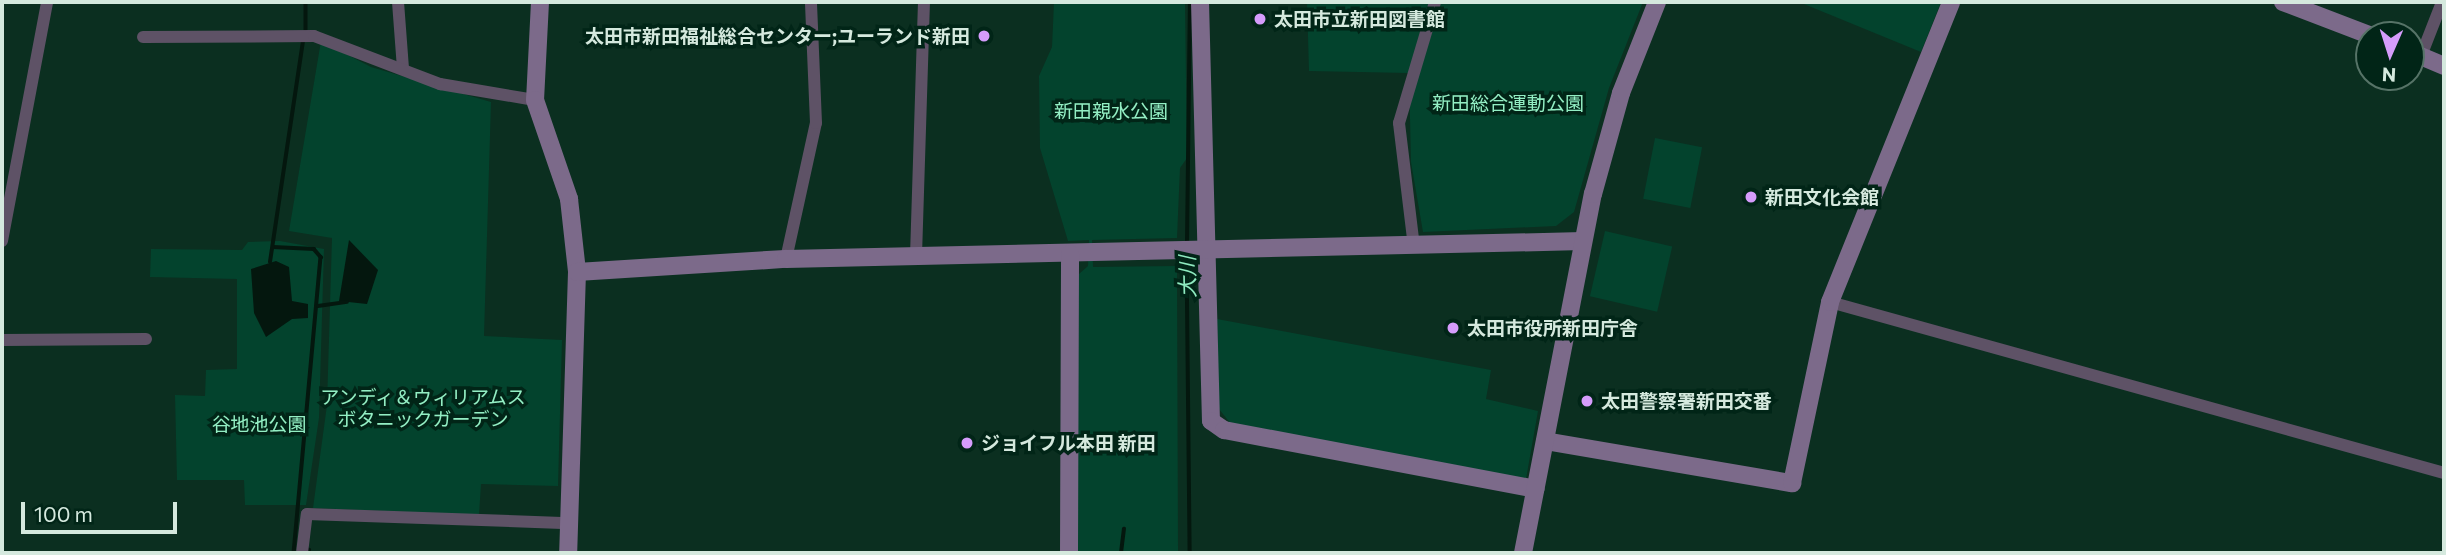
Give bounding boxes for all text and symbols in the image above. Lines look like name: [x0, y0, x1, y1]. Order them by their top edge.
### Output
place label: 太田市立新田図書館: [1274, 8, 1445, 30]
marker: 太田市立新田図書館: [1252, 11, 1268, 27]
north arrow: [2355, 21, 2425, 91]
place label: 太田市新田福祉総合センター;ユーランド新田: [585, 25, 970, 47]
marker: 太田市新田福祉総合センター;ユーランド新田: [976, 28, 992, 44]
text: N: [2381, 64, 2397, 87]
park label: 新田総合運動公園: [1432, 92, 1584, 114]
park label: 新田親水公園: [1054, 100, 1168, 122]
place label: 新田文化会館: [1765, 186, 1879, 208]
marker: 新田文化会館: [1743, 189, 1759, 205]
water label: 大川: [1174, 256, 1200, 298]
place label: 太田市役所新田庁舎: [1467, 317, 1638, 339]
marker: 太田市役所新田庁舎: [1445, 320, 1461, 336]
park label: アンディ＆ウィリアムス ボタニックガーデン: [319, 386, 527, 430]
place label: 太田警察署新田交番: [1601, 390, 1772, 412]
marker: 太田警察署新田交番: [1579, 393, 1595, 409]
park label: 谷地池公園: [212, 413, 306, 435]
place label: ジョイフル本田 新田: [981, 432, 1156, 454]
marker: ジョイフル本田 新田: [959, 435, 975, 451]
scale bar: [24, 489, 180, 532]
text: 100 m: [34, 501, 93, 526]

